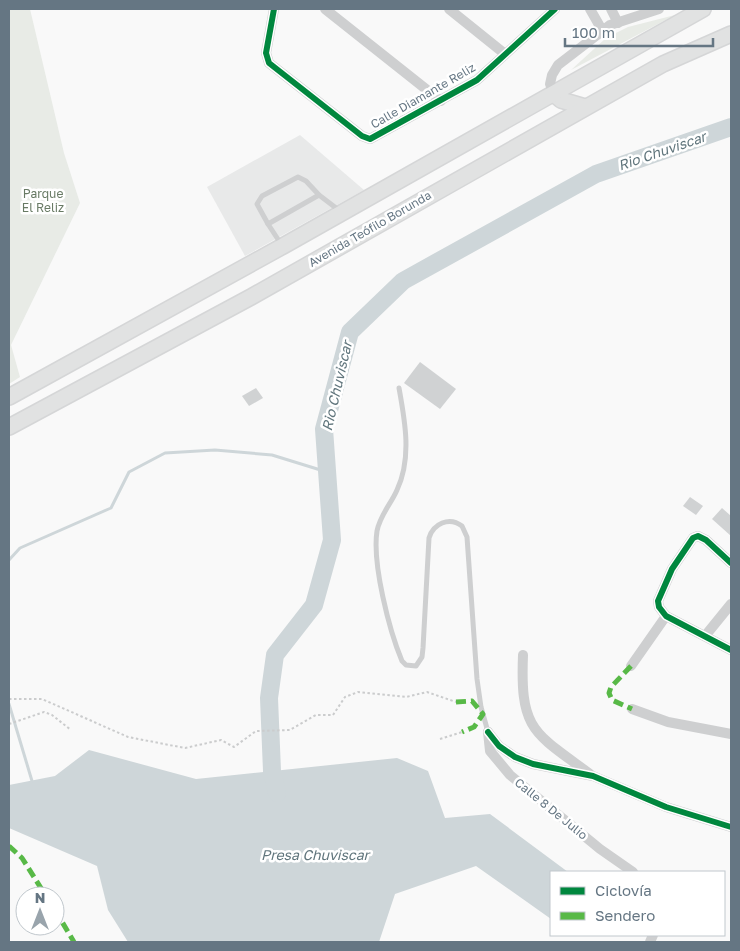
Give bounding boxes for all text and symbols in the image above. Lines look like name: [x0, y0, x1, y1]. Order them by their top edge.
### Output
scale bar: [565, 15, 712, 47]
text: 100 m: [572, 23, 615, 41]
street label: Calle Diamante Reliz: [368, 59, 478, 132]
water label: Rio Chuviscar: [616, 127, 710, 174]
park label: Parque El Reliz: [22, 186, 64, 215]
street label: Avenida Teófilo Borunda: [306, 187, 434, 270]
water label: Rio Chuviscar: [318, 337, 356, 433]
street label: Calle 8 De Julio: [512, 775, 591, 843]
water label: Presa Chuviscar: [261, 846, 372, 863]
legend: [550, 871, 725, 936]
text: Ciclovía: [595, 881, 652, 899]
north arrow: [15, 886, 65, 936]
text: N: [35, 889, 45, 906]
text: Sendero: [595, 906, 655, 924]

